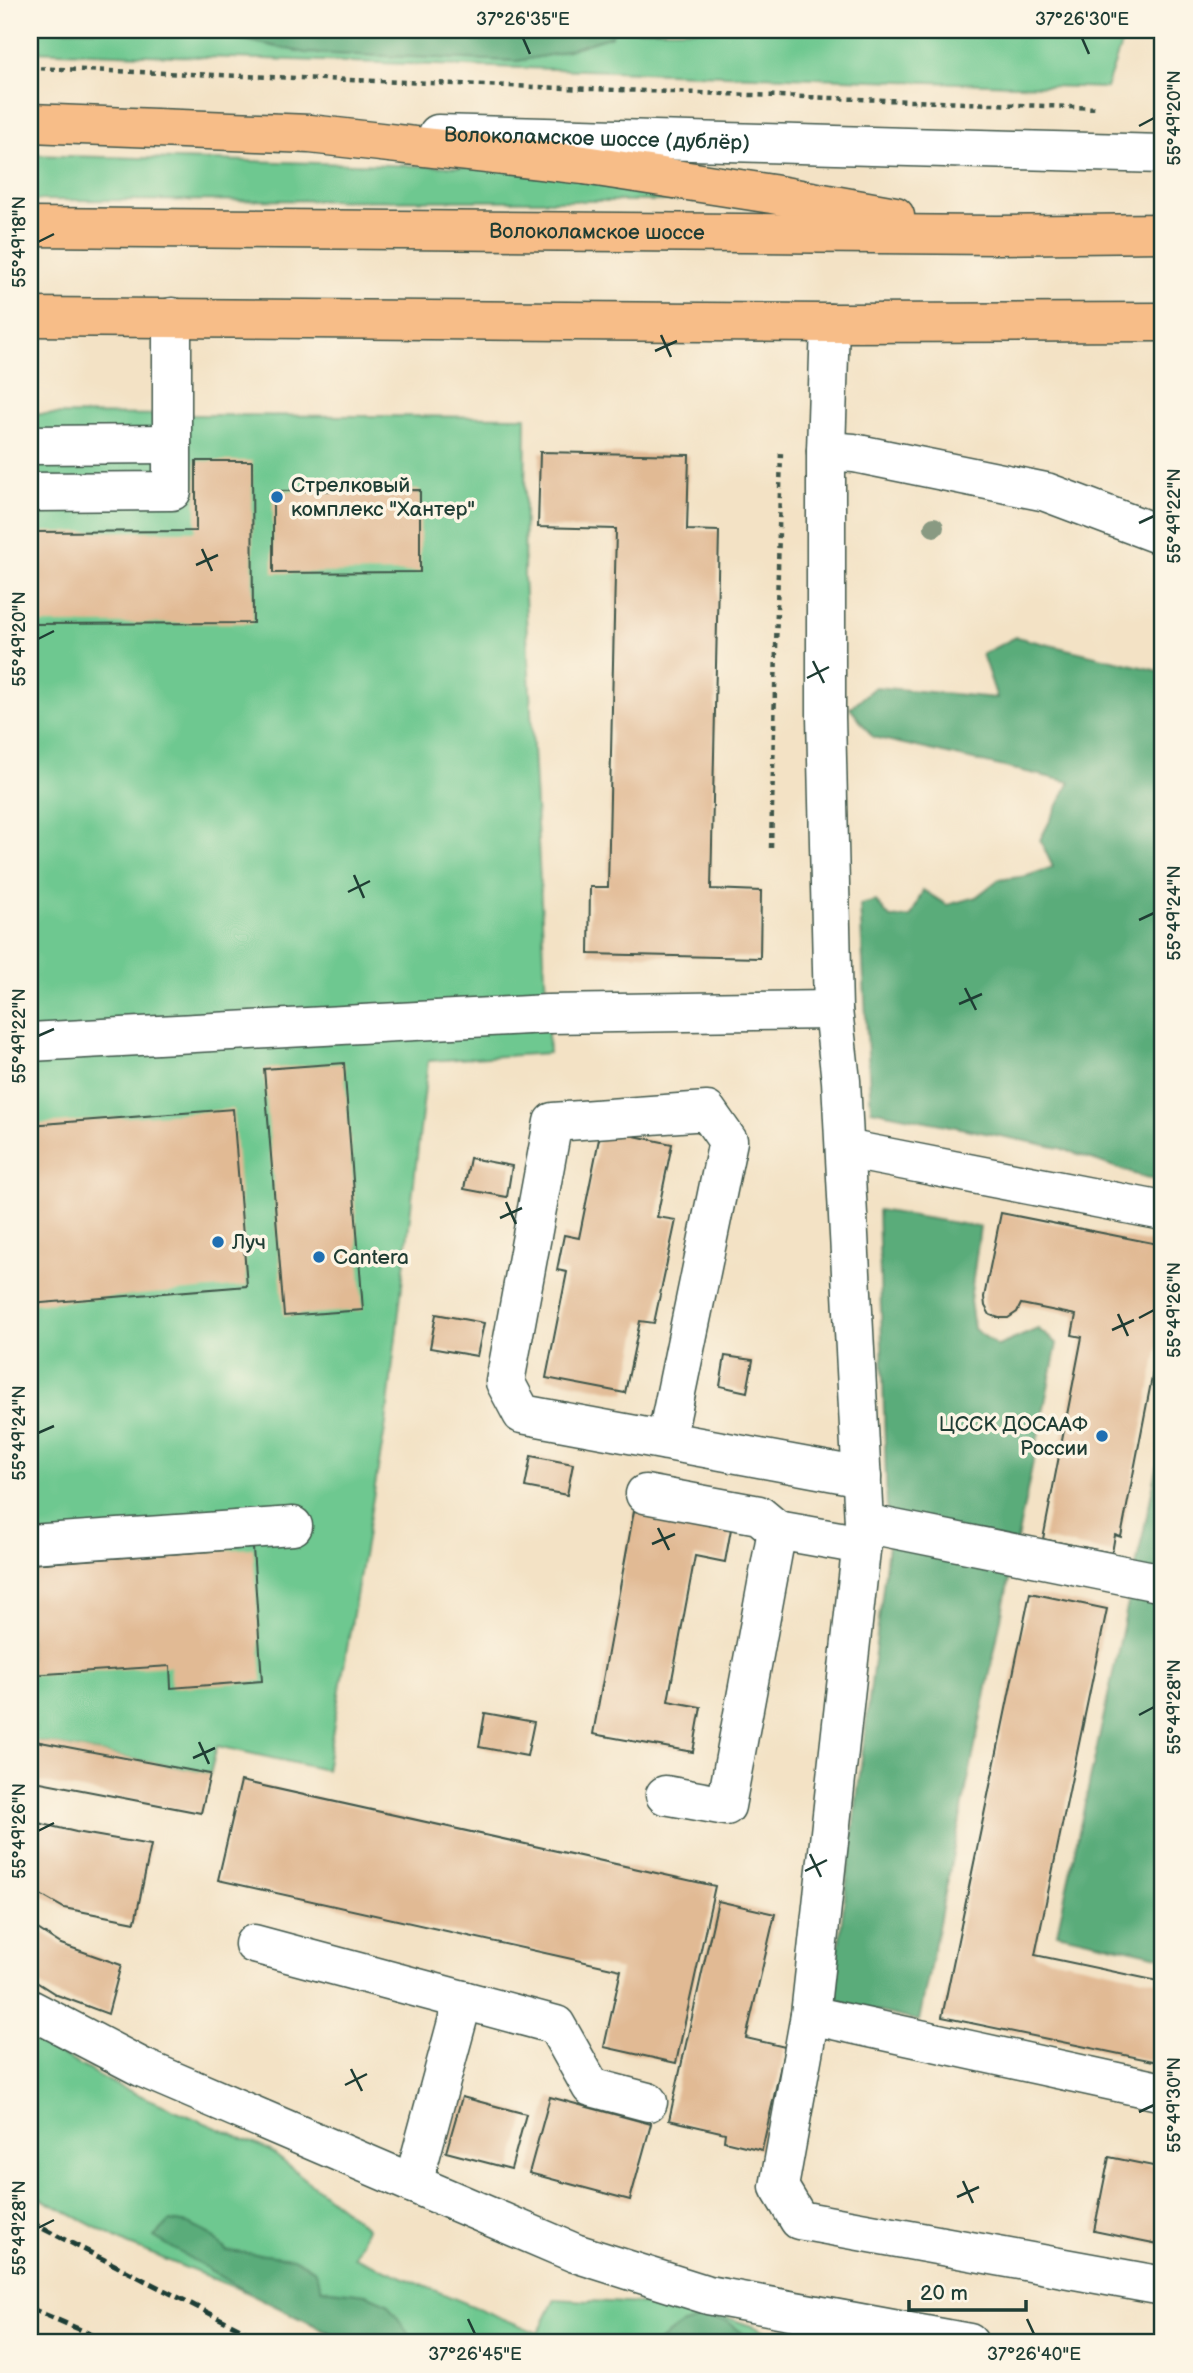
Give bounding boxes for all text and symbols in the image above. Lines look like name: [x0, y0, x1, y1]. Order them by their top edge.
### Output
text: 37°26'35"E: [476, 9, 570, 30]
text: 37°26'30"E: [1035, 9, 1129, 30]
text: 55°49'20"N: [1164, 70, 1185, 166]
street label: Волоколамское шоссе (дублёр): [444, 122, 750, 155]
text: 55°49'18"N: [9, 196, 30, 288]
street label: Волоколамское шоссе: [489, 218, 705, 245]
text: 55°49'22"N: [1164, 468, 1185, 564]
place label: Стрелковый комплекс "Хантер": [291, 473, 475, 522]
marker: Стрелковый комплекс "Хантер": [269, 489, 285, 505]
text: 55°49'20"N: [9, 591, 30, 687]
text: 55°49'24"N: [1164, 865, 1185, 961]
text: 55°49'22"N: [9, 988, 30, 1084]
place label: Луч: [231, 1230, 266, 1255]
marker: Луч: [210, 1234, 226, 1250]
place label: Cantera: [333, 1245, 409, 1270]
marker: Cantera: [311, 1249, 327, 1265]
text: 55°49'26"N: [1164, 1262, 1185, 1358]
text: 55°49'24"N: [9, 1385, 30, 1481]
place label: ЦССК ДОСААФ России: [939, 1412, 1088, 1461]
marker: ЦССК ДОСААФ России: [1094, 1428, 1110, 1444]
text: 55°49'28"N: [1164, 1659, 1185, 1755]
text: 55°49'26"N: [9, 1783, 30, 1879]
text: 55°49'30"N: [1164, 2057, 1185, 2153]
text: 55°49'28"N: [9, 2180, 30, 2276]
scale bar: [909, 2268, 1027, 2312]
text: 20 m: [920, 2281, 968, 2306]
text: 37°26'45"E: [428, 2344, 522, 2365]
text: 37°26'40"E: [987, 2344, 1081, 2365]

